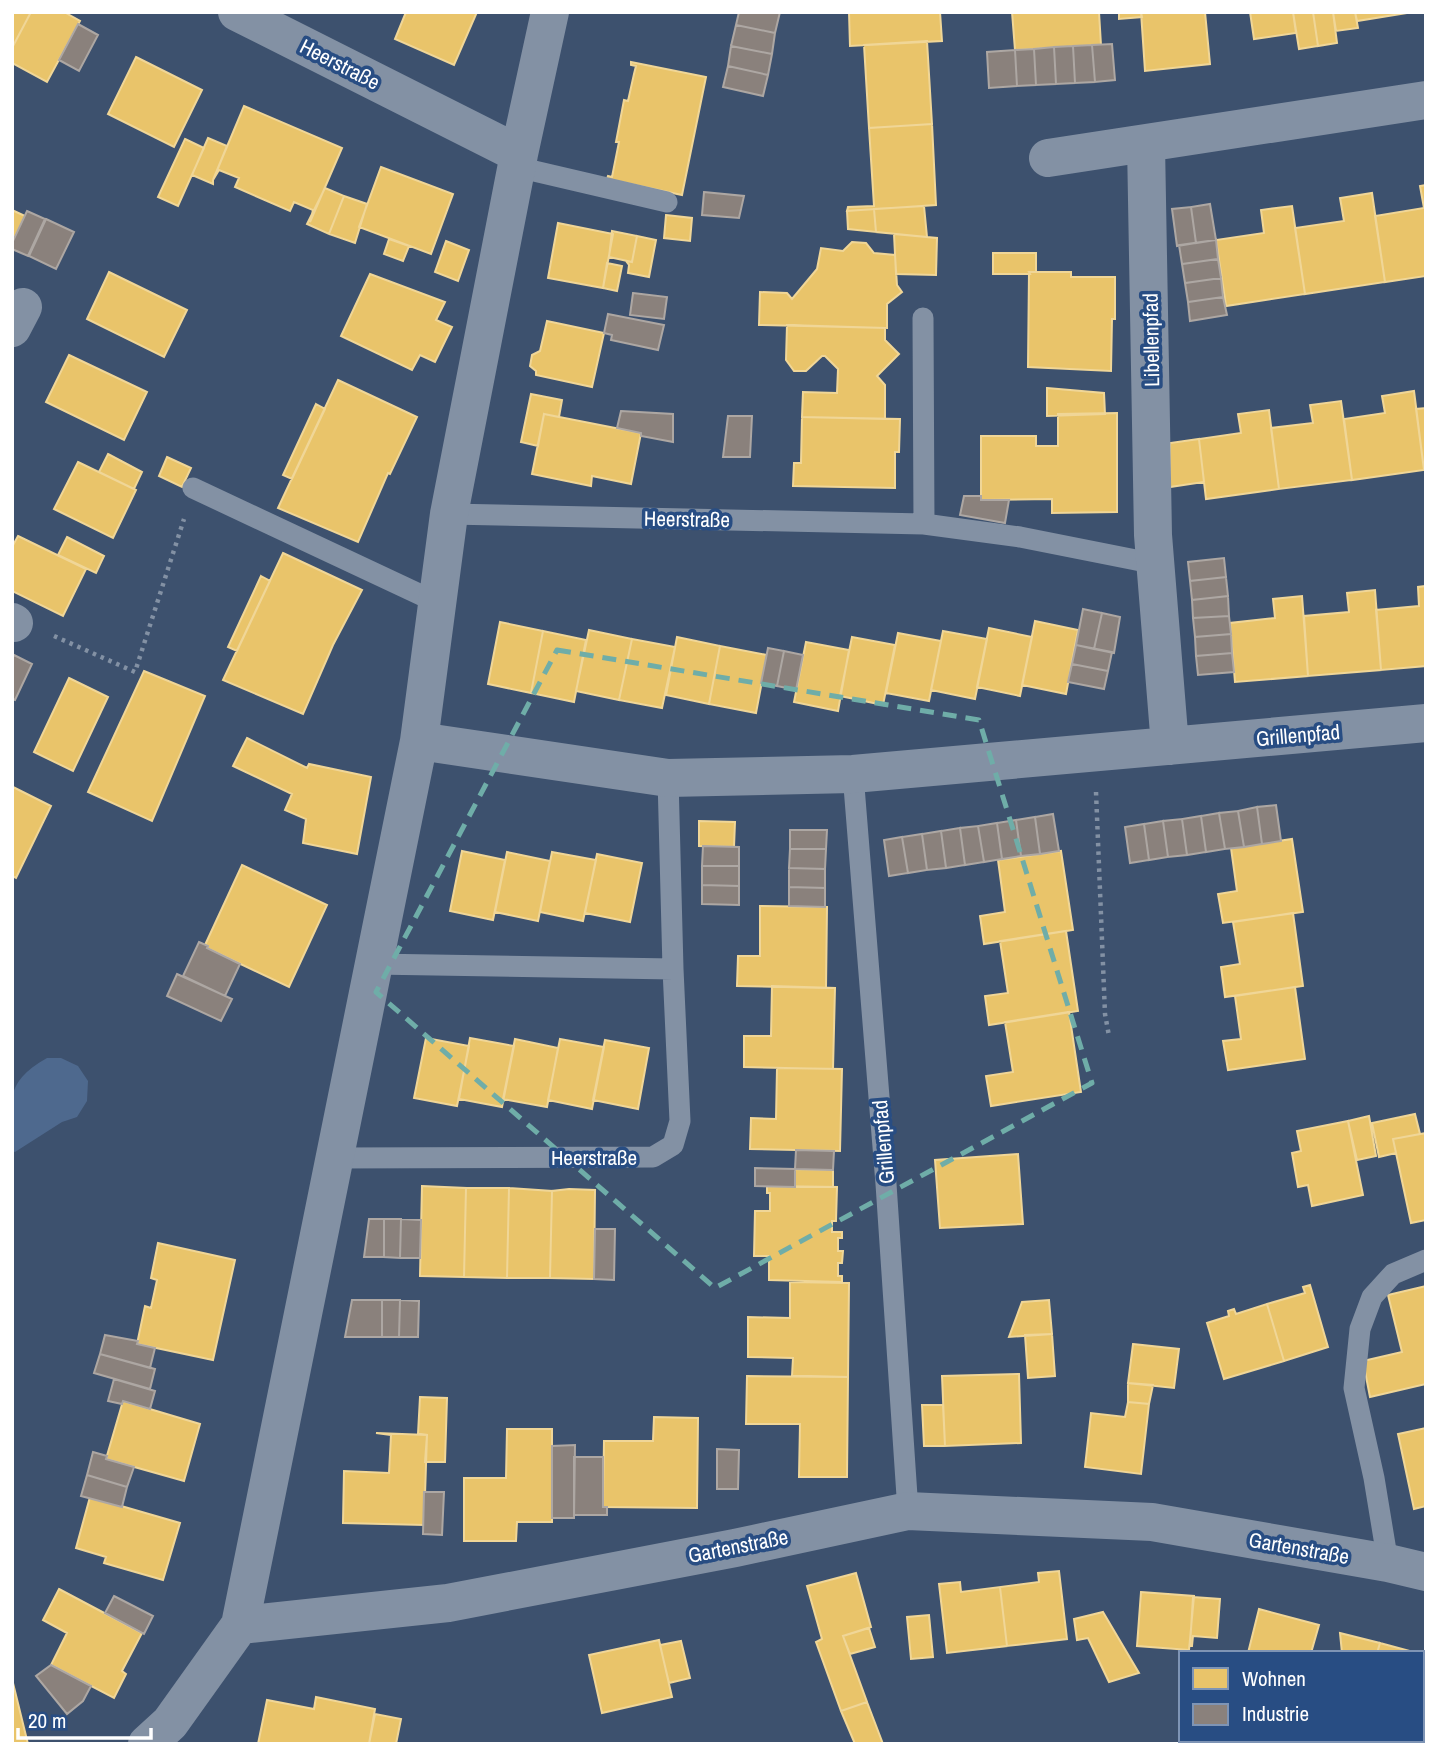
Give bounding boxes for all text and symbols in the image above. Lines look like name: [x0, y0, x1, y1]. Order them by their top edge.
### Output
street label: Heerstraße: [295, 32, 385, 96]
street label: Libellenpfad: [1136, 293, 1166, 387]
street label: Heerstraße: [644, 504, 730, 534]
street label: Grillenpfad: [1255, 717, 1341, 753]
street label: Grillenpfad: [865, 1099, 901, 1185]
street label: Heerstraße: [551, 1143, 637, 1172]
street label: Gartenstraße: [685, 1522, 791, 1570]
street label: Gartenstraße: [1247, 1525, 1351, 1571]
legend: [1179, 1651, 1424, 1742]
text: Wohnen: [1242, 1664, 1306, 1693]
scale bar: [18, 1696, 150, 1740]
text: Industrie: [1242, 1699, 1309, 1728]
text: 20 m: [28, 1706, 66, 1735]

